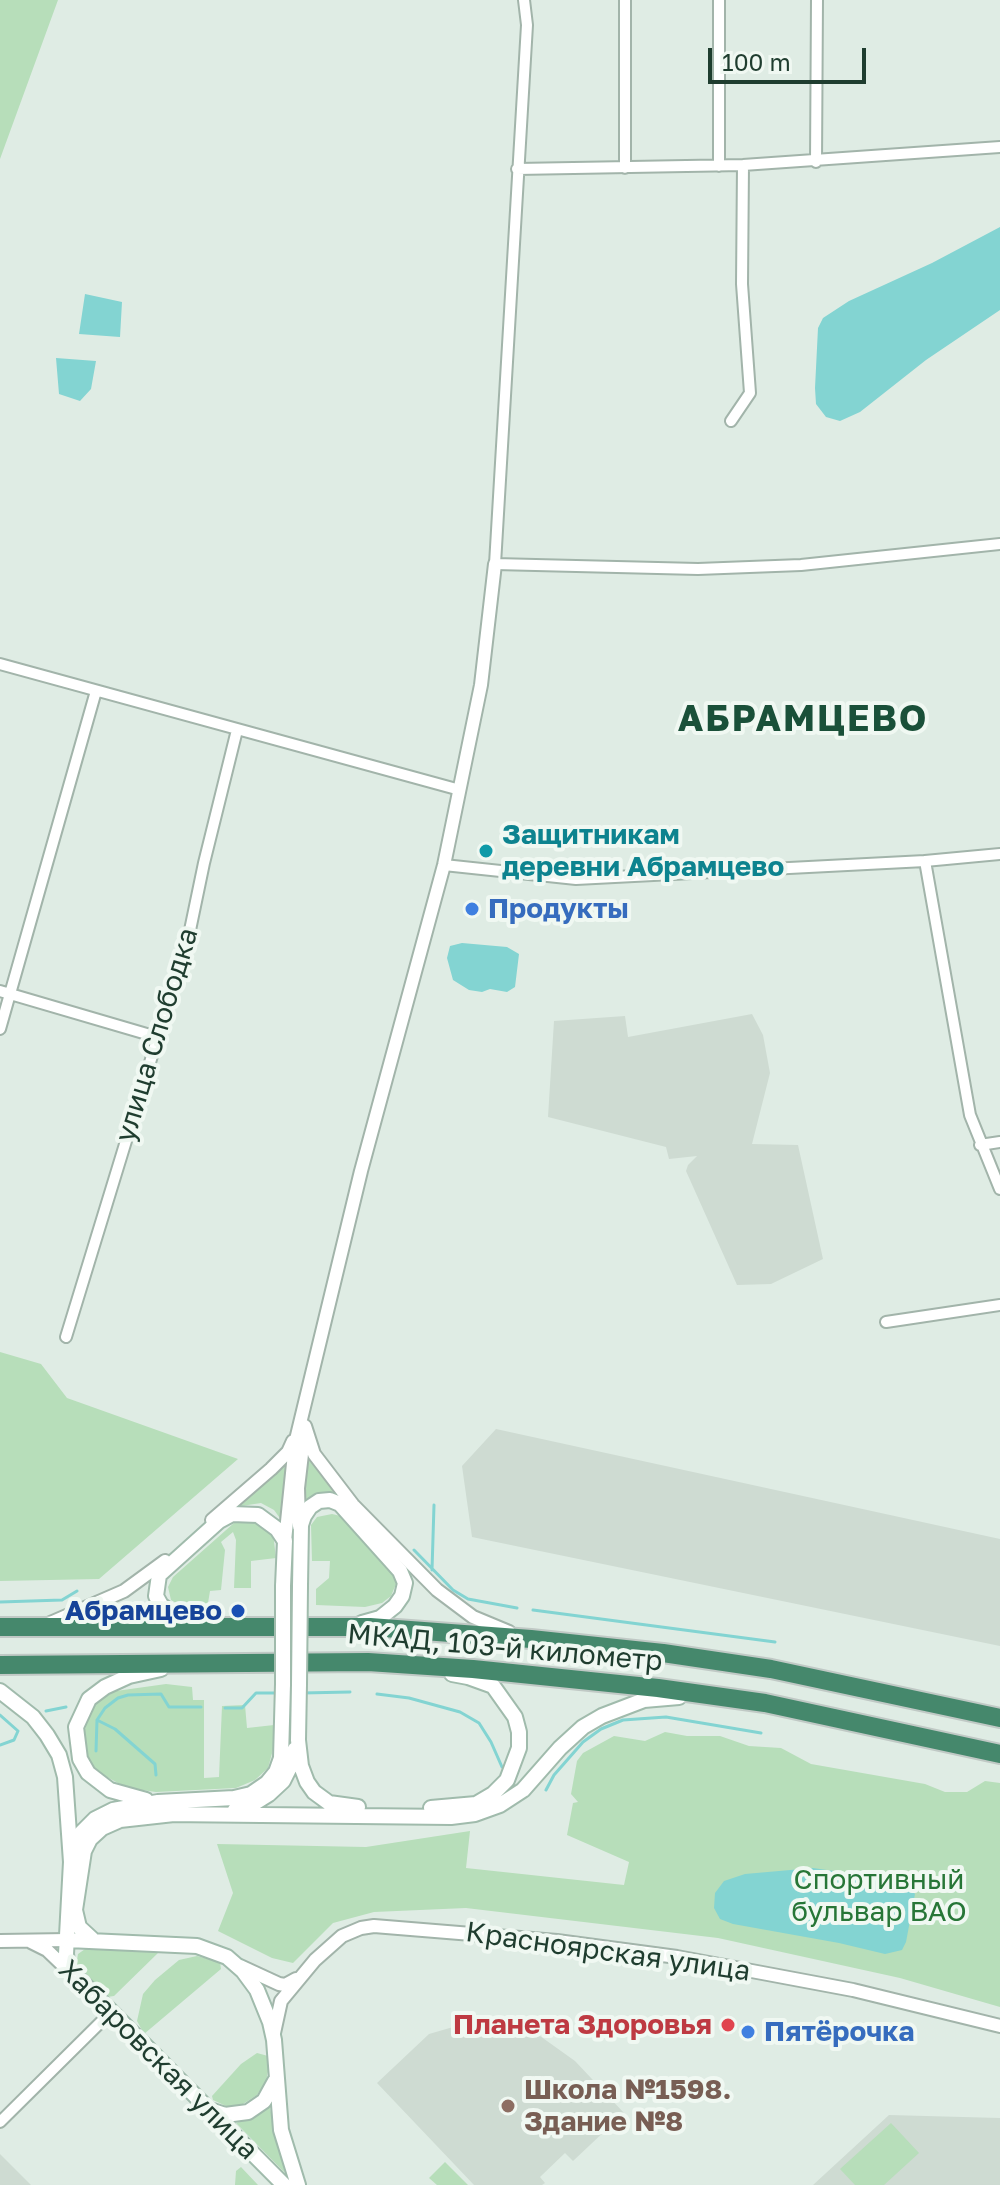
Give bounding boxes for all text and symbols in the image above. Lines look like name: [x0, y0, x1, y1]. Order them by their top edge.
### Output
scale bar: [712, 32, 870, 82]
text: 100 m: [722, 47, 791, 76]
district label: АБРАМЦЕВО: [678, 698, 928, 742]
place label: Защитникам деревни Абрамцево: [502, 818, 784, 884]
marker: Защитникам деревни Абрамцево: [477, 842, 495, 860]
place label: Продукты: [488, 892, 629, 926]
marker: Продукты: [463, 900, 481, 918]
street label: улица Слободка: [108, 924, 206, 1146]
place label: Абрамцево: [65, 1594, 222, 1628]
marker: Абрамцево: [229, 1602, 247, 1620]
street label: МКАД, 103-й километр: [346, 1617, 664, 1679]
park label: Спортивный бульвар ВАО: [791, 1863, 967, 1929]
street label: Красноярская улица: [464, 1915, 752, 1989]
street label: Хабаровская улица: [51, 1953, 265, 2167]
place label: Планета Здоровья: [453, 2008, 712, 2042]
place label: Пятёрочка: [764, 2015, 915, 2049]
marker: Планета Здоровья: [719, 2016, 737, 2034]
marker: Пятёрочка: [739, 2023, 757, 2041]
place label: Школа №1598. Здание №8: [524, 2073, 731, 2139]
marker: Школа №1598. Здание №8: [499, 2097, 517, 2115]

